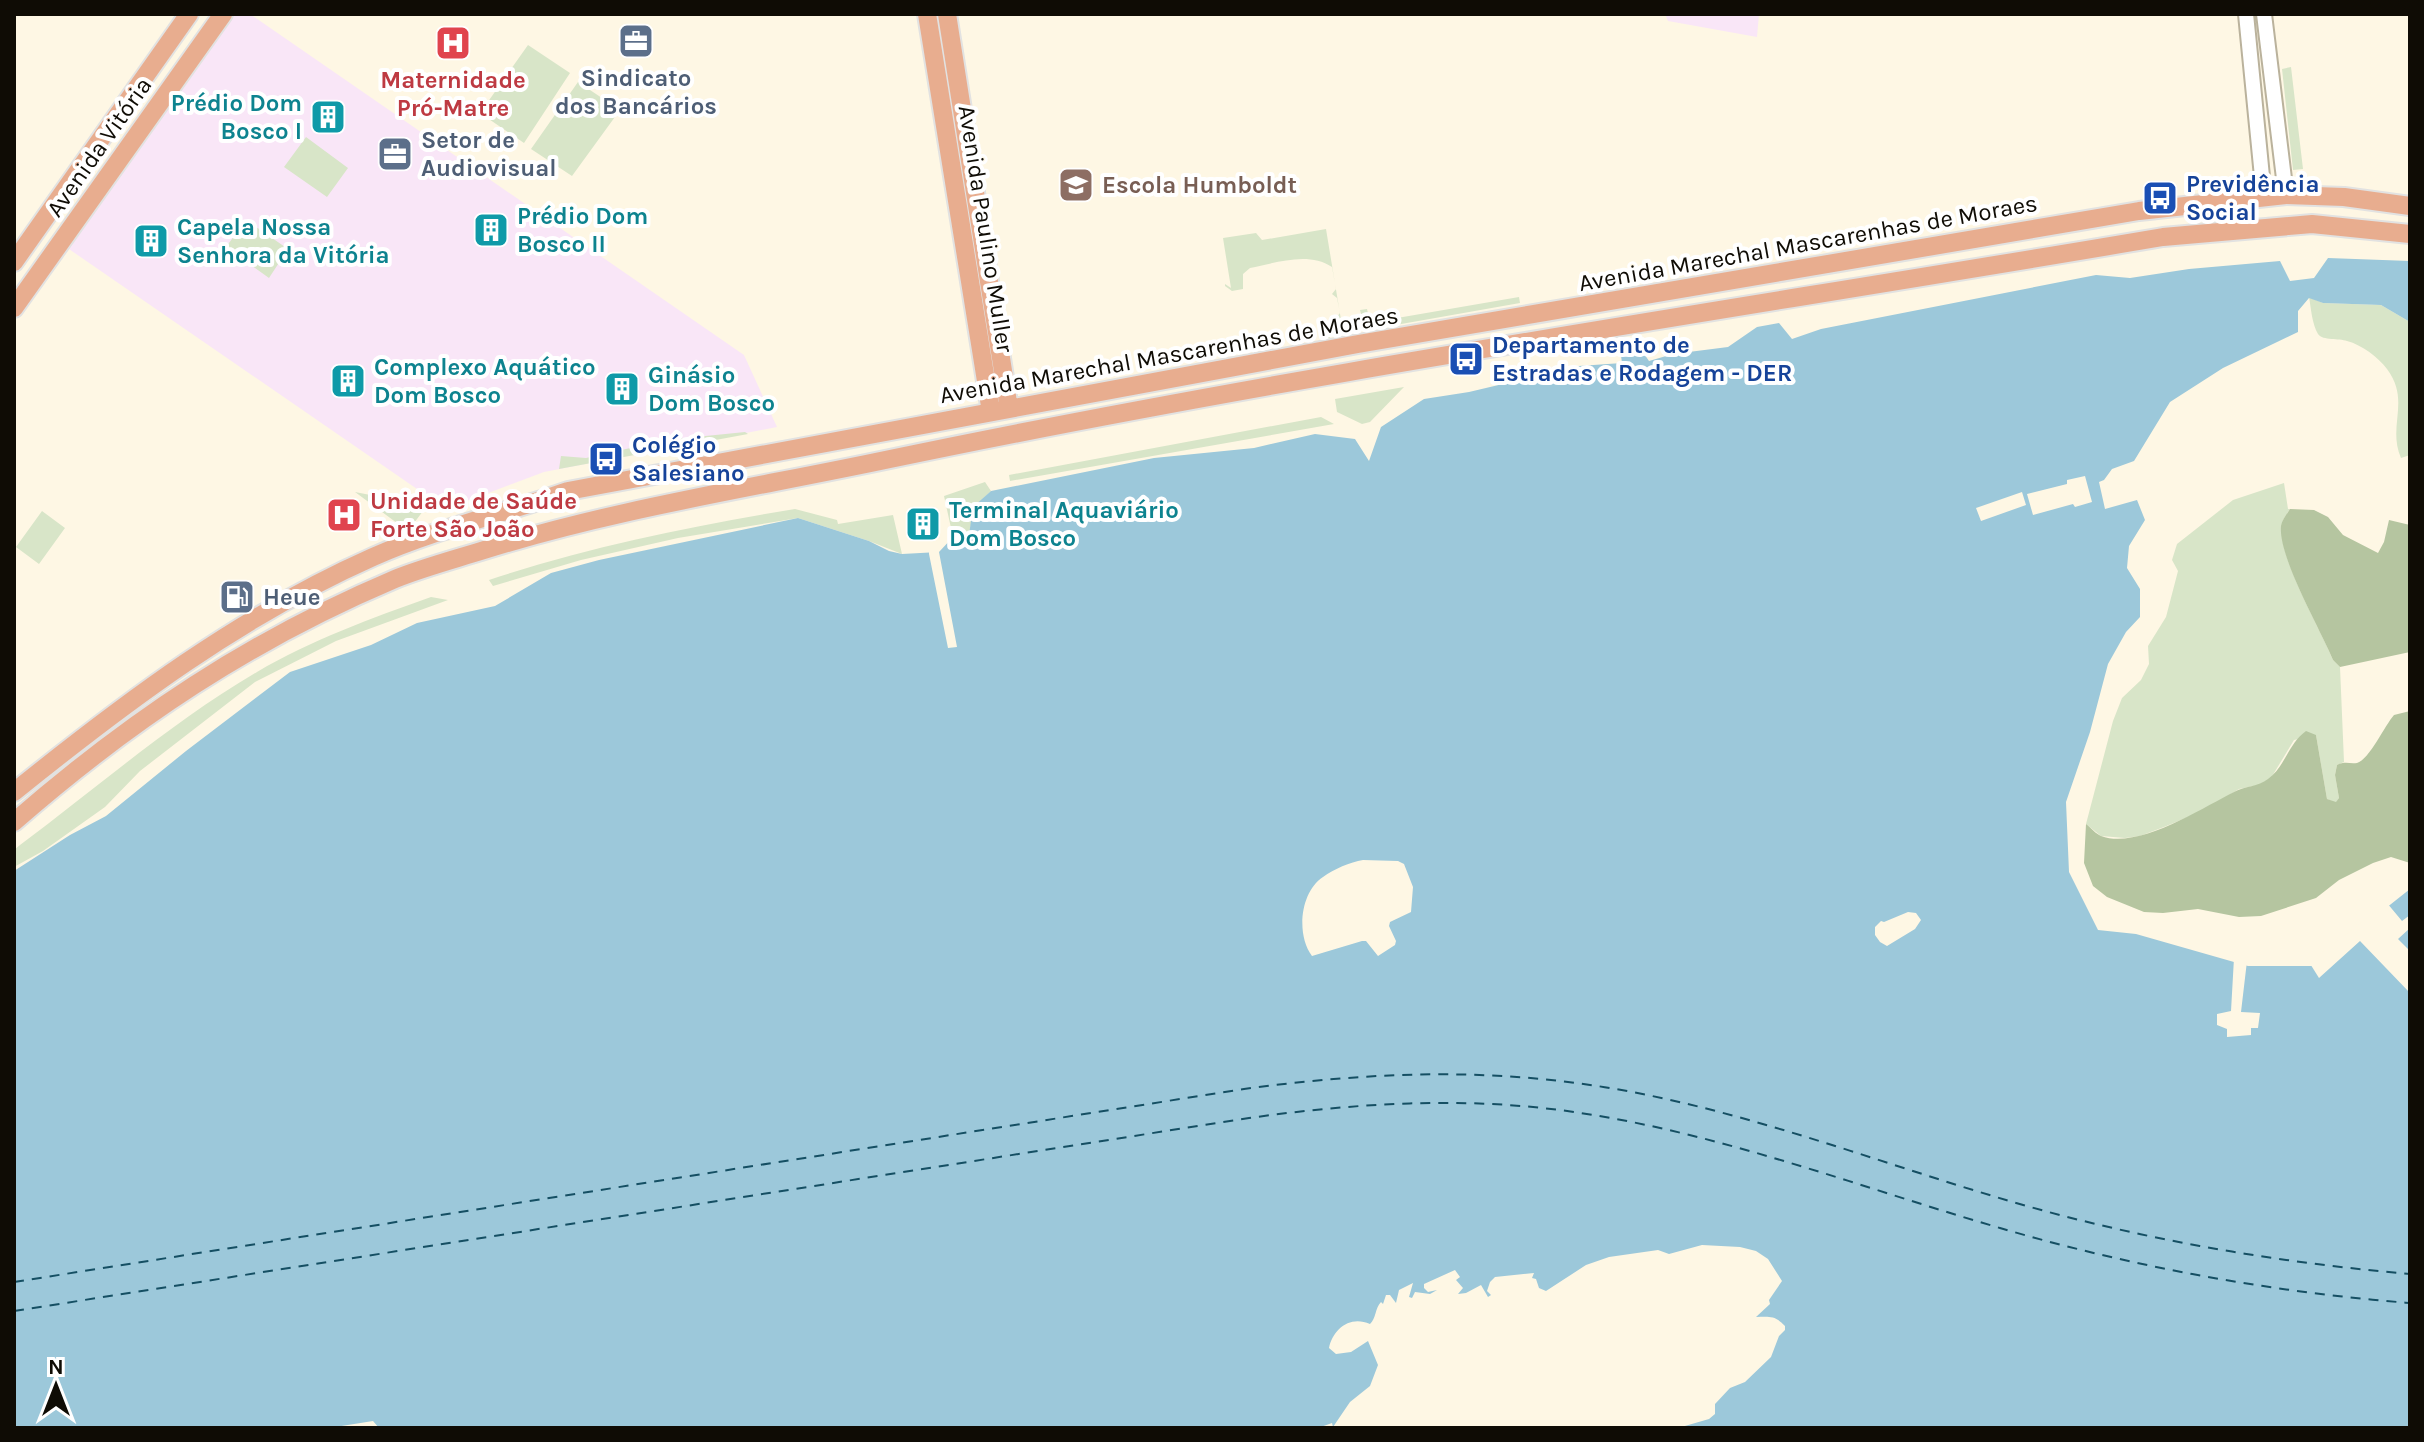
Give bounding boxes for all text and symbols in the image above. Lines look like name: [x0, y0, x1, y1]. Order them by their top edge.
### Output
office icon: Sindicato dos Bancários: [617, 22, 655, 60]
hospital icon: Maternidade Pró-Matre: [434, 24, 472, 62]
place label: Sindicato dos Bancários: [555, 64, 717, 120]
place label: Maternidade Pró-Matre: [380, 66, 526, 122]
street label: Avenida Vitória: [40, 72, 158, 222]
place label: Prédio Dom Bosco I: [171, 89, 302, 145]
building icon: Prédio Dom Bosco I: [309, 98, 347, 136]
street label: Avenida Paulino Muller: [953, 103, 1019, 355]
place label: Setor de Audiovisual: [421, 126, 557, 182]
office icon: Setor de Audiovisual: [376, 135, 414, 173]
school or university icon: Escola Humboldt: [1057, 166, 1095, 204]
place label: Previdência Social: [2186, 170, 2319, 226]
place label: Escola Humboldt: [1102, 171, 1297, 199]
bus stop icon: Previdência Social: [2141, 179, 2179, 217]
street label: Avenida Marechal Mascarenhas de Moraes: [1576, 189, 2040, 297]
place label: Prédio Dom Bosco II: [517, 202, 648, 258]
building icon: Prédio Dom Bosco II: [472, 211, 510, 249]
place label: Capela Nossa Senhora da Vitória: [177, 213, 390, 269]
building icon: Capela Nossa Senhora da Vitória: [132, 222, 170, 260]
street label: Avenida Marechal Mascarenhas de Moraes: [937, 301, 1401, 409]
place label: Departamento de Estradas e Rodagem - DER: [1492, 331, 1792, 387]
bus stop icon: Departamento de Estradas e Rodagem - DER: [1447, 340, 1485, 378]
place label: Complexo Aquático Dom Bosco: [374, 353, 596, 409]
place label: Ginásio Dom Bosco: [648, 361, 775, 417]
building icon: Complexo Aquático Dom Bosco: [329, 362, 367, 400]
building icon: Ginásio Dom Bosco: [603, 370, 641, 408]
place label: Colégio Salesiano: [632, 431, 744, 487]
bus stop icon: Colégio Salesiano: [587, 440, 625, 478]
place label: Unidade de Saúde Forte São João: [370, 487, 577, 543]
hospital icon: Unidade de Saúde Forte São João: [325, 496, 363, 534]
place label: Terminal Aquaviário Dom Bosco: [949, 496, 1179, 552]
building icon: Terminal Aquaviário Dom Bosco: [904, 505, 942, 543]
fuel station icon: Heue: [218, 578, 256, 616]
place label: Heue: [263, 583, 320, 611]
north arrow: [16, 1346, 96, 1426]
text: N: [48, 1354, 64, 1380]

